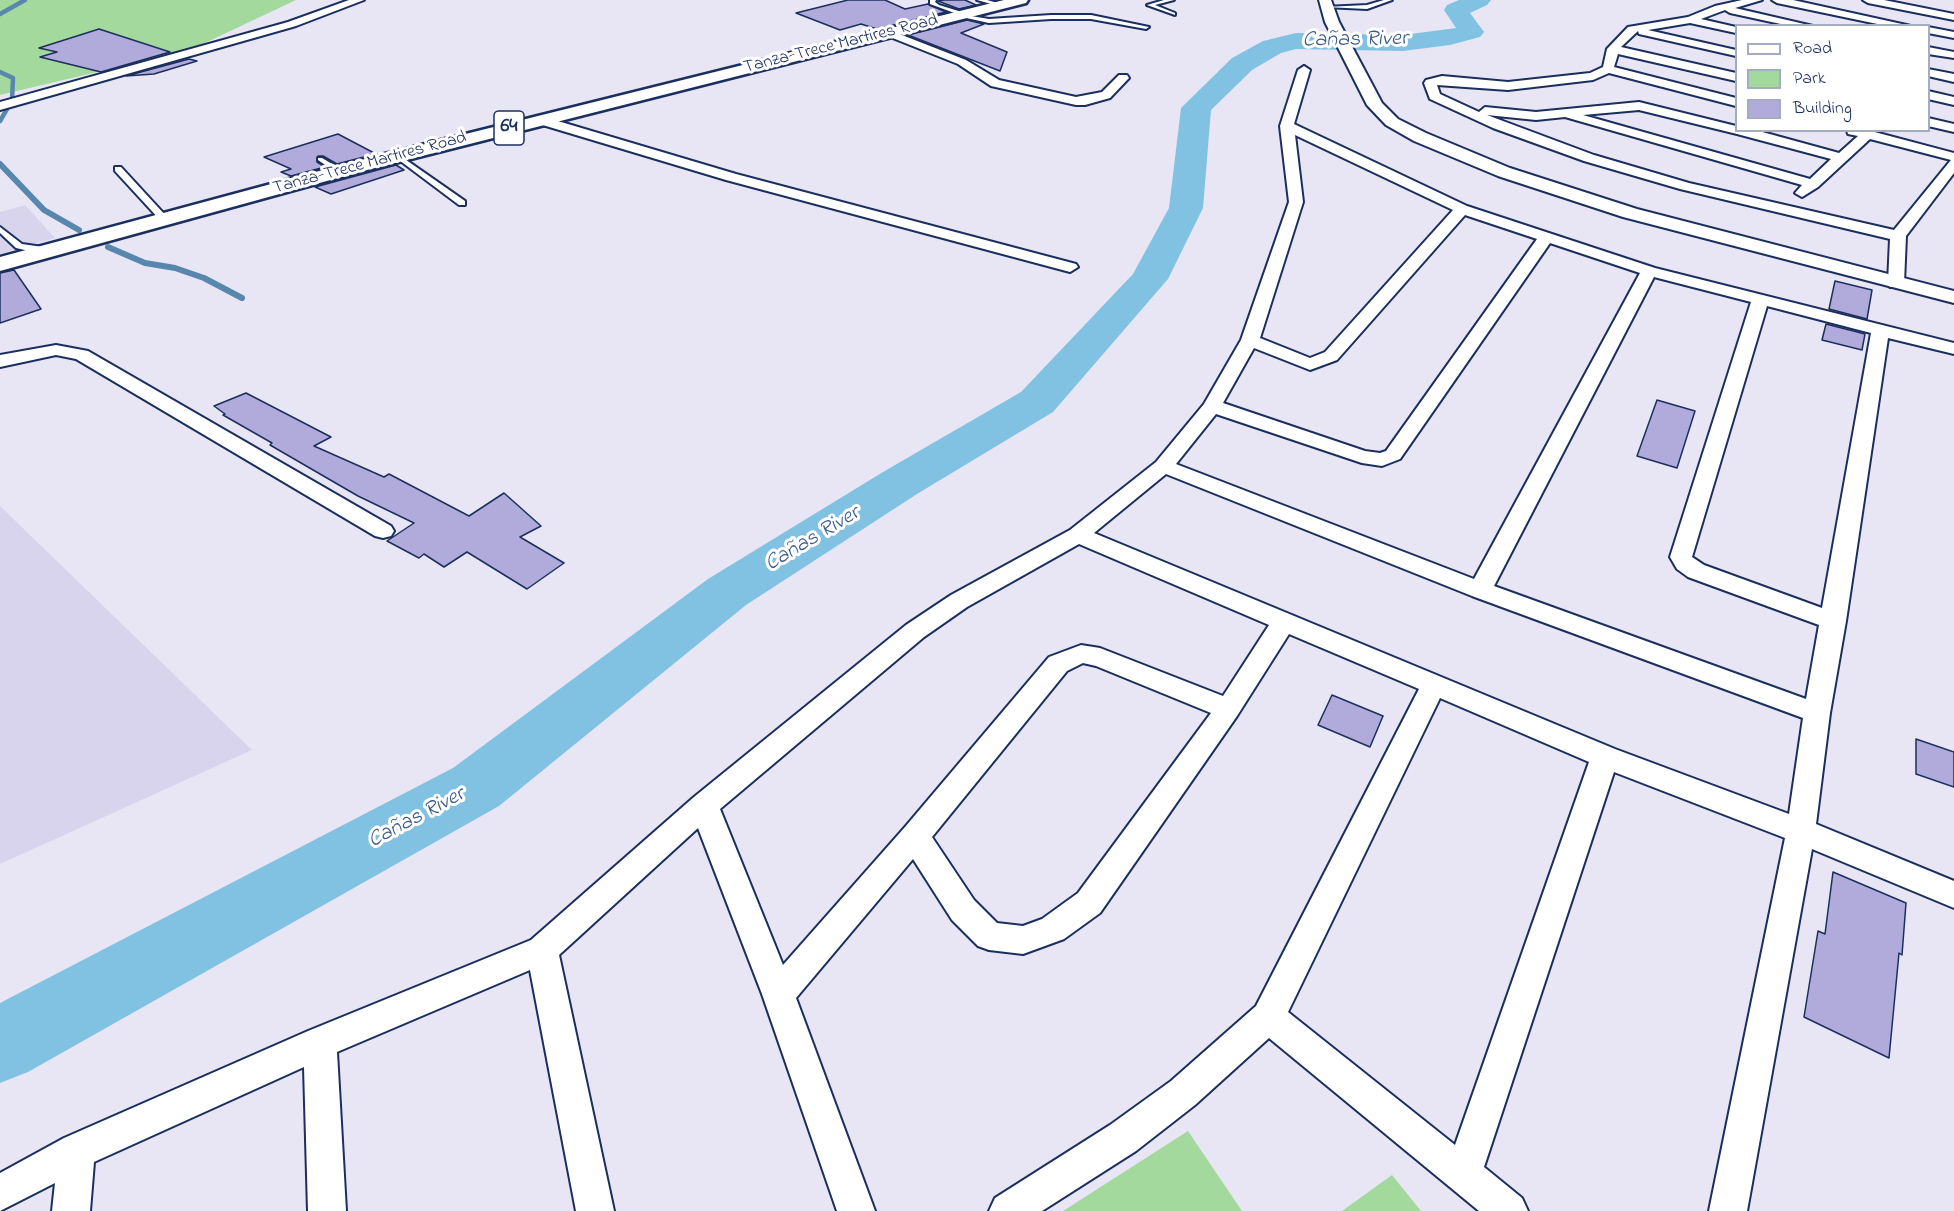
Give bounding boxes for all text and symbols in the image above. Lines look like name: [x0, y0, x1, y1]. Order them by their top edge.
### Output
street label: Tanza-Trece Martires Road: [742, 10, 940, 80]
legend: [1735, 24, 1930, 132]
water label: Cañas River: [1302, 27, 1408, 55]
text: Road: [1793, 36, 1832, 62]
text: Park: [1793, 66, 1826, 92]
text: Building: [1793, 96, 1852, 122]
road number: 64: [494, 111, 524, 145]
street label: Tanza-Trece Martires Road: [271, 128, 469, 200]
water label: Cañas River: [761, 502, 865, 578]
water label: Cañas River: [364, 783, 470, 855]

